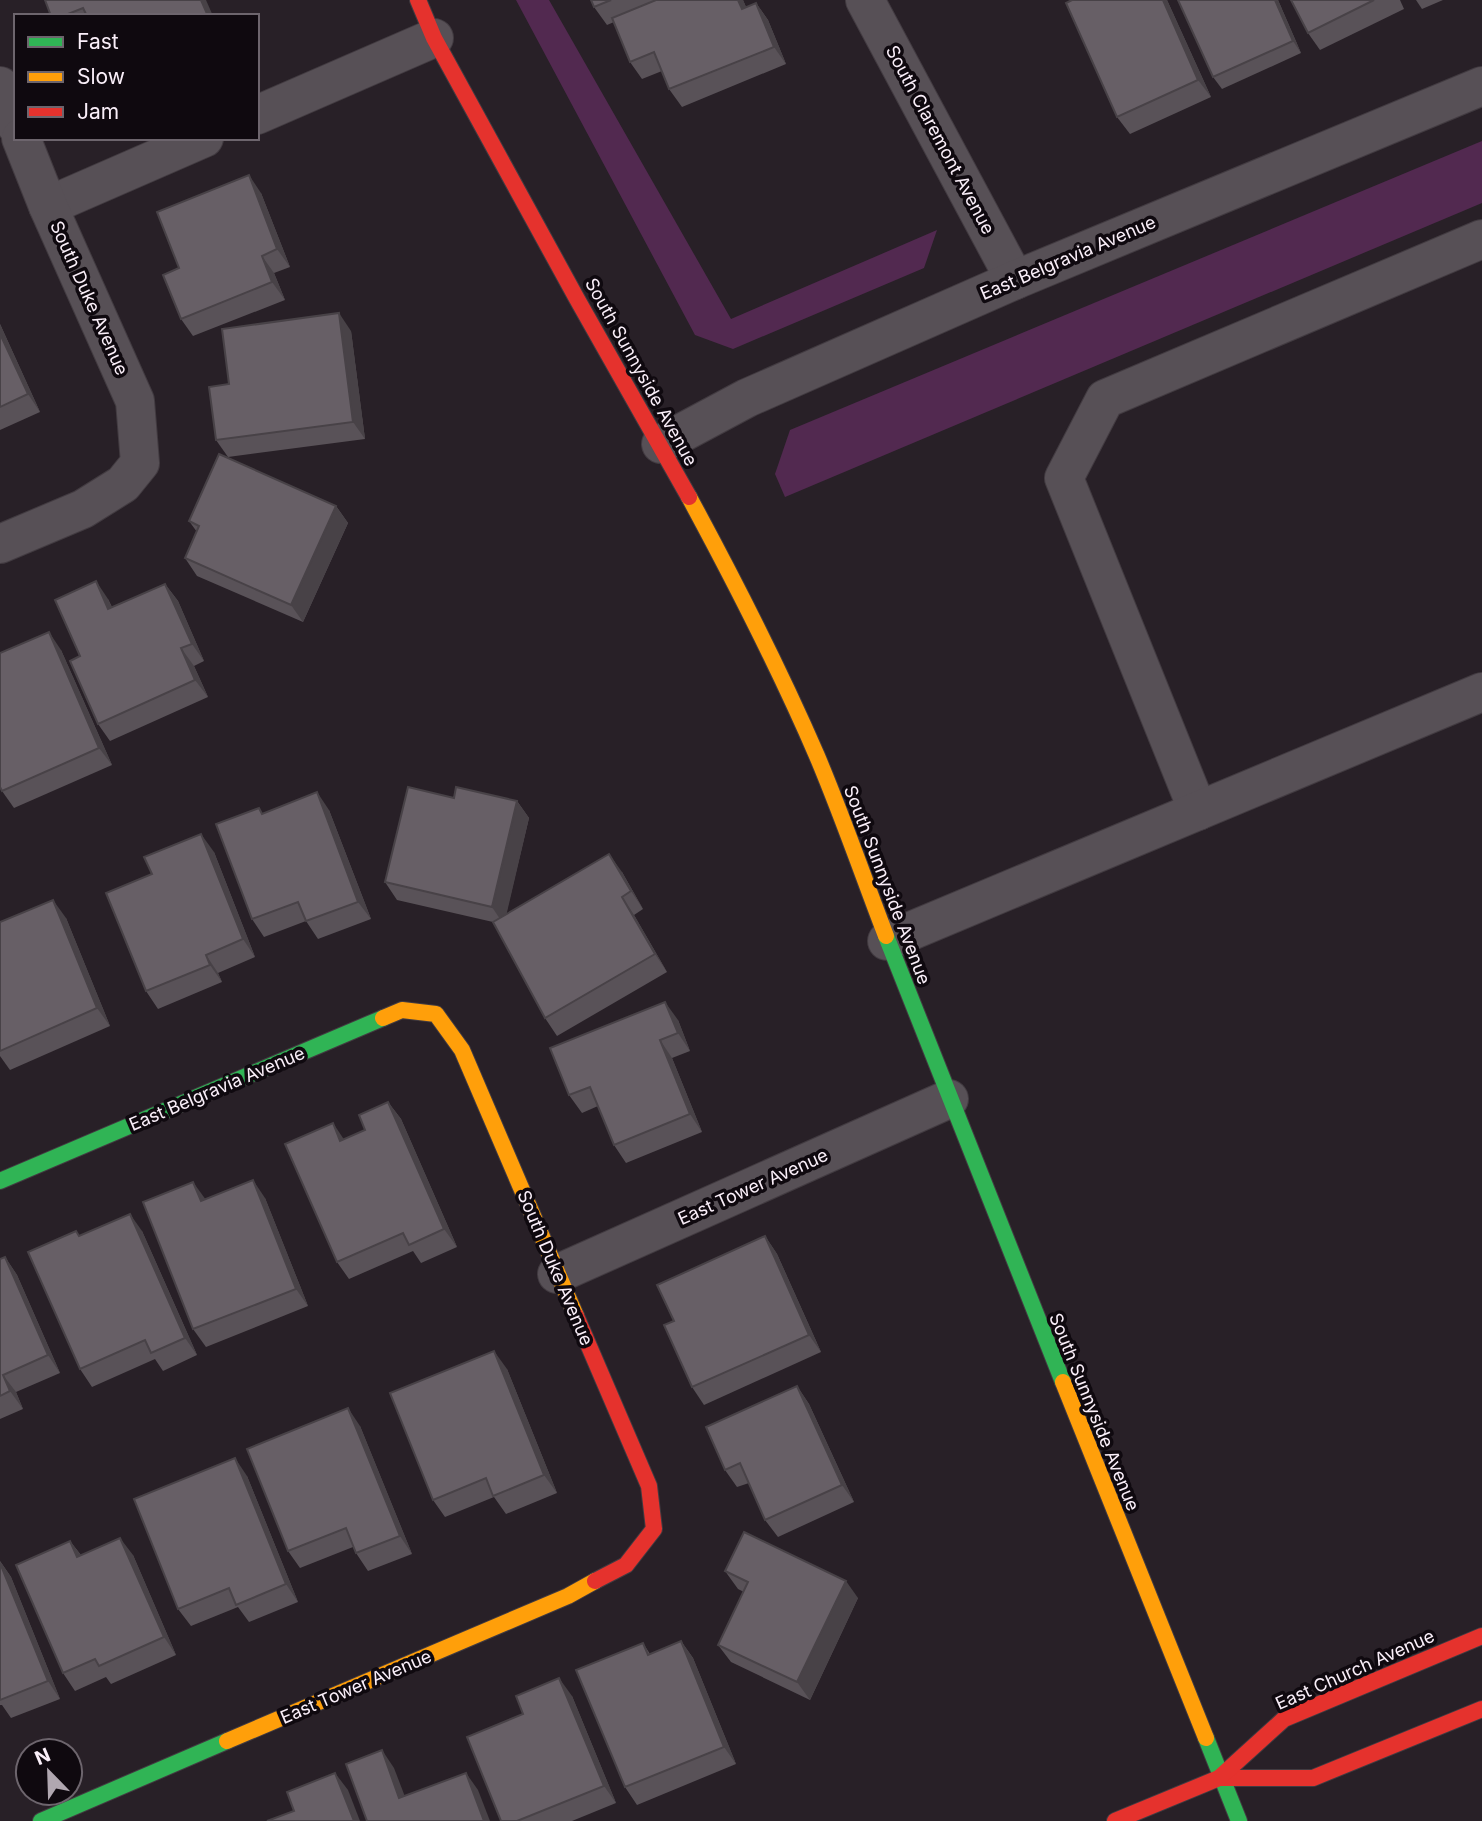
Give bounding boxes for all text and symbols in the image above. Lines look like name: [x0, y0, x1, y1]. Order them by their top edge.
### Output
legend: [14, 14, 259, 140]
text: Fast: [77, 29, 119, 54]
street label: South Claremont Avenue: [882, 42, 999, 238]
text: Slow: [77, 64, 125, 89]
text: Jam: [77, 99, 119, 124]
street label: East Belgravia Avenue: [977, 211, 1159, 304]
street label: South Duke Avenue: [46, 217, 133, 378]
street label: South Sunnyside Avenue: [581, 274, 702, 469]
street label: South Sunnyside Avenue: [840, 782, 935, 987]
street label: East Belgravia Avenue: [126, 1042, 308, 1135]
street label: East Tower Avenue: [675, 1144, 831, 1229]
street label: South Duke Avenue: [513, 1187, 598, 1349]
street label: South Sunnyside Avenue: [1045, 1310, 1144, 1514]
street label: East Church Avenue: [1272, 1625, 1437, 1714]
street label: East Tower Avenue: [277, 1645, 434, 1728]
north arrow: [14, 1737, 84, 1807]
text: N: [31, 1743, 54, 1770]

